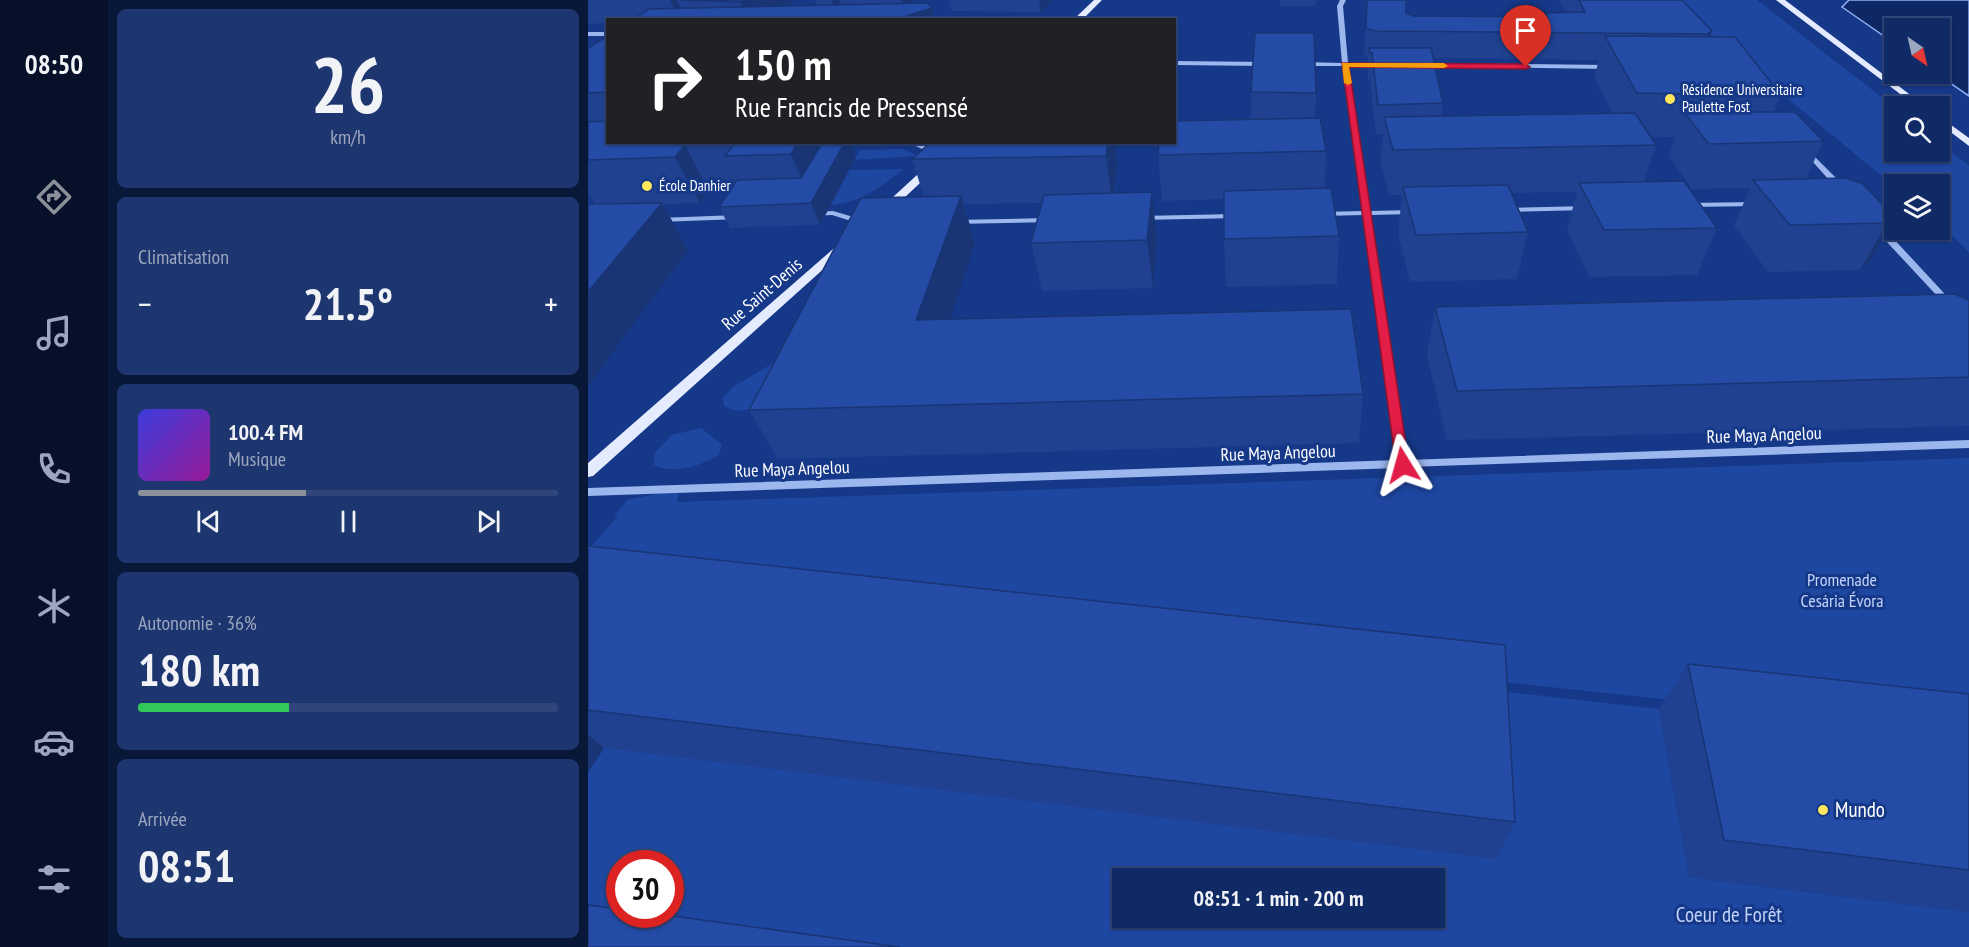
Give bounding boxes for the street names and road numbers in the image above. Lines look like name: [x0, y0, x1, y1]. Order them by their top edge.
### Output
street label: Rue Saint-Denis: [717, 252, 807, 335]
street label: Rue Maya Angelou: [1706, 421, 1822, 448]
street label: Rue Maya Angelou: [1220, 439, 1336, 466]
street label: Rue Maya Angelou: [734, 455, 850, 482]

